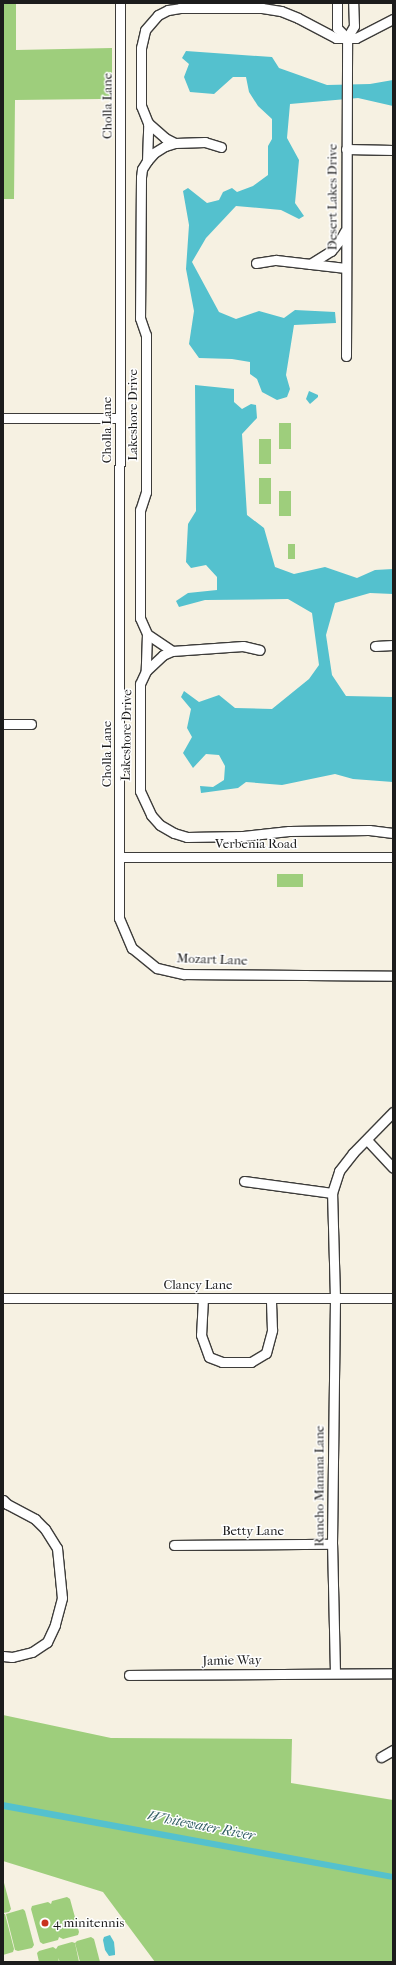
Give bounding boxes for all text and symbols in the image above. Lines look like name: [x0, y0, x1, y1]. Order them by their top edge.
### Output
street label: Cholla Lane: [100, 73, 116, 139]
street label: Desert Lakes Drive: [325, 144, 341, 250]
street label: Lakeshore Drive: [125, 369, 141, 461]
street label: Cholla Lane: [99, 397, 115, 463]
street label: Lakeshore Drive: [118, 689, 136, 781]
street label: Cholla Lane: [99, 721, 115, 787]
street label: Verbenia Road: [215, 836, 297, 852]
street label: Mozart Lane: [176, 951, 248, 969]
street label: Clancy Lane: [163, 1277, 233, 1293]
street label: Rancho Manana Lane: [312, 1425, 328, 1547]
street label: Betty Lane: [222, 1523, 284, 1539]
street label: Jamie Way: [202, 1653, 262, 1669]
water label: Whitewater River: [146, 1807, 256, 1845]
place label: 4 minitennis: [53, 1915, 124, 1931]
marker: 4 minitennis: [40, 1918, 50, 1928]

